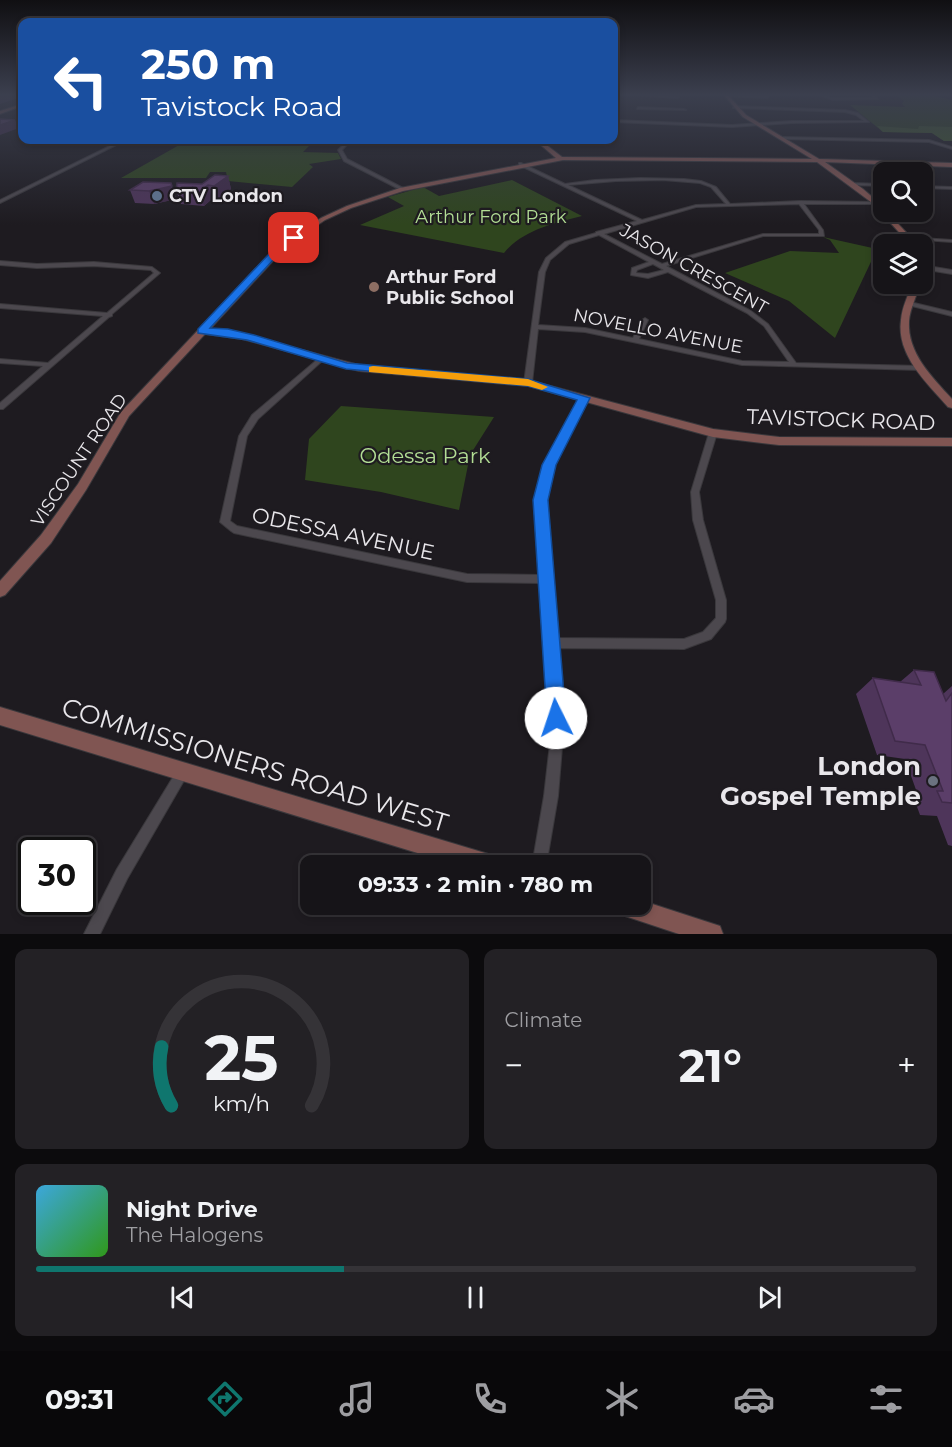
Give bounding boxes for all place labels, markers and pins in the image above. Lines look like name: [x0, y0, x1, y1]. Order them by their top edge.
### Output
place label: CTV London: [169, 185, 283, 207]
marker: CTV London: [150, 189, 164, 203]
pin: [268, 212, 319, 263]
place label: Arthur Ford Public School: [385, 266, 514, 309]
marker: Arthur Ford Public School: [367, 280, 381, 294]
place label: London Gospel Temple: [720, 750, 921, 812]
marker: London Gospel Temple: [926, 774, 940, 788]

